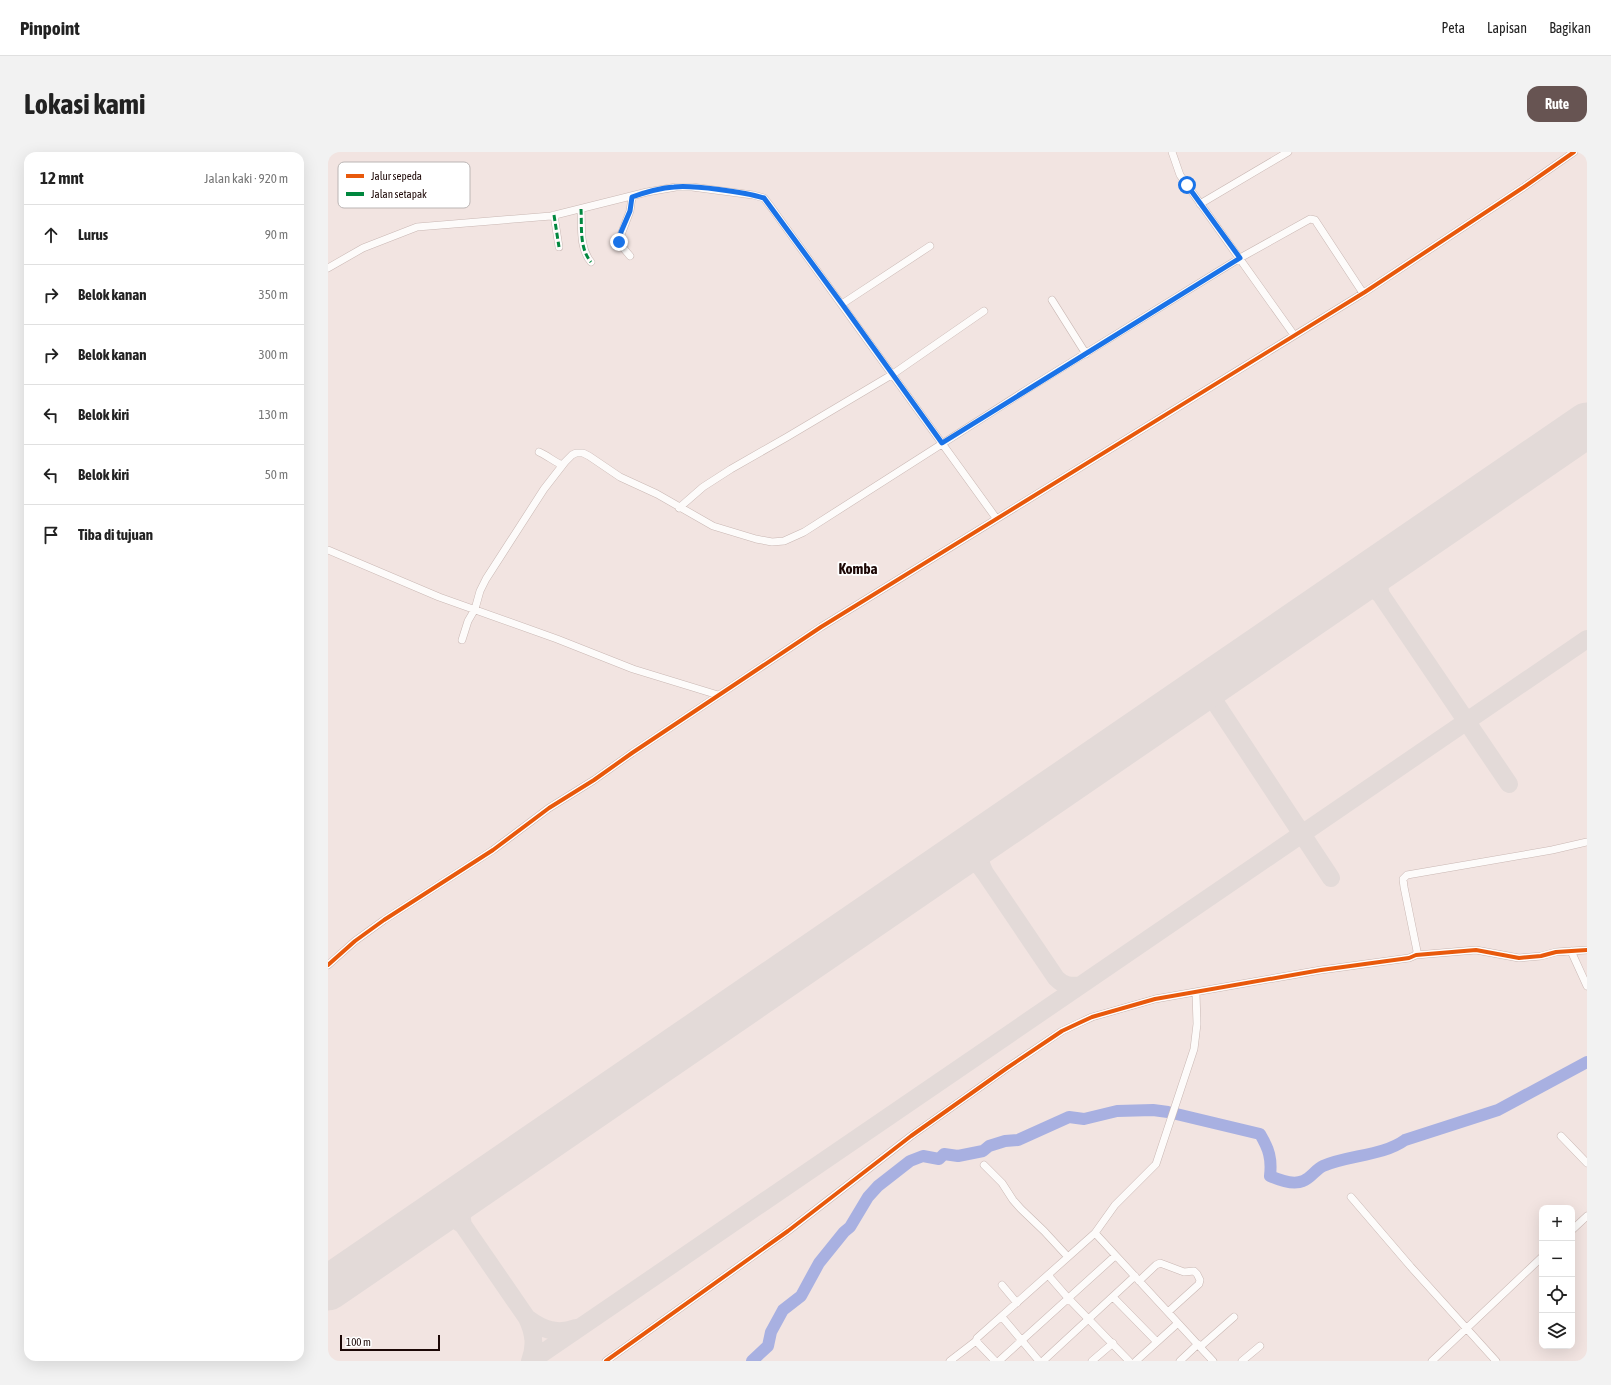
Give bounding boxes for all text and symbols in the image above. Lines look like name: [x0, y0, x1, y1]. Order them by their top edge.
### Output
text: Pinpoint: [20, 17, 80, 39]
text: Peta: [1441, 20, 1465, 36]
text: Lapisan: [1487, 20, 1527, 36]
text: Bagikan: [1549, 20, 1591, 36]
button: Rute: [1527, 86, 1587, 122]
text: Lokasi kami: [24, 88, 145, 120]
legend: [338, 162, 470, 208]
text: 12 mnt: [40, 168, 84, 188]
text: Jalur sepeda: [371, 170, 422, 182]
text: Jalan kaki · 920 m: [204, 171, 288, 186]
route start: [1178, 176, 1196, 194]
text: Jalan setapak: [371, 188, 427, 200]
icon: ahead: [40, 224, 62, 246]
text: Lurus: [78, 226, 108, 243]
text: 90 m: [265, 227, 288, 242]
route end: [610, 233, 628, 251]
icon: right: [40, 284, 62, 306]
text: Belok kanan: [78, 286, 147, 303]
text: 350 m: [259, 287, 288, 302]
icon: right: [40, 344, 62, 366]
text: Belok kanan: [78, 346, 147, 363]
text: 300 m: [259, 347, 288, 362]
icon: left: [40, 404, 62, 426]
text: Belok kiri: [78, 406, 129, 423]
text: 130 m: [259, 407, 288, 422]
icon: left: [40, 464, 62, 486]
text: Belok kiri: [78, 466, 129, 483]
text: 50 m: [265, 467, 288, 482]
icon: arrive: [40, 524, 62, 546]
text: Tiba di tujuan: [78, 526, 153, 543]
district label: Komba: [839, 560, 878, 577]
map controls: [1539, 1205, 1575, 1349]
button: +: [1539, 1205, 1575, 1241]
button: −: [1539, 1241, 1575, 1277]
button: locate: [1539, 1277, 1575, 1313]
button: layers: [1539, 1313, 1575, 1349]
scale bar: [340, 1333, 440, 1352]
text: 100 m: [346, 1336, 371, 1348]

